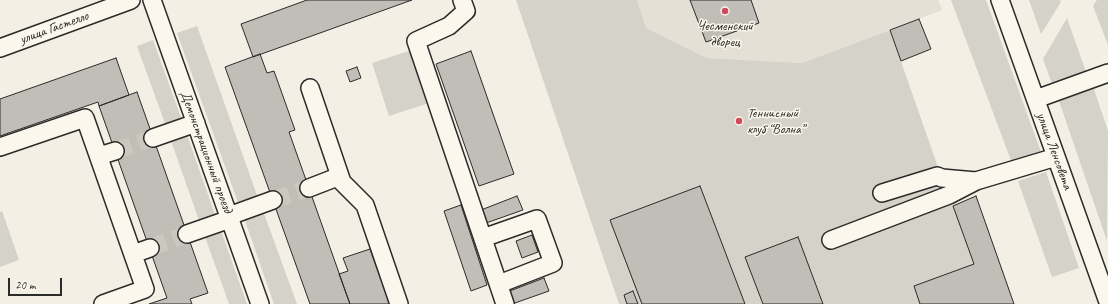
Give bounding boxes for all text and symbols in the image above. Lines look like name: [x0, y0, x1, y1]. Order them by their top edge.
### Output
marker: Чесменский дворец: [720, 6, 730, 16]
street label: улица Гастелло: [17, 8, 91, 48]
place label: Чесменский дворец: [697, 18, 753, 50]
street label: Демонстрационный проезд: [176, 89, 236, 215]
place label: Теннисный клуб “Волна”: [747, 105, 804, 138]
street label: улица Ленсовета: [1032, 110, 1076, 192]
marker: Теннисный клуб “Волна”: [734, 116, 744, 126]
scale bar: [10, 270, 64, 296]
text: 20 m: [15, 277, 35, 293]

